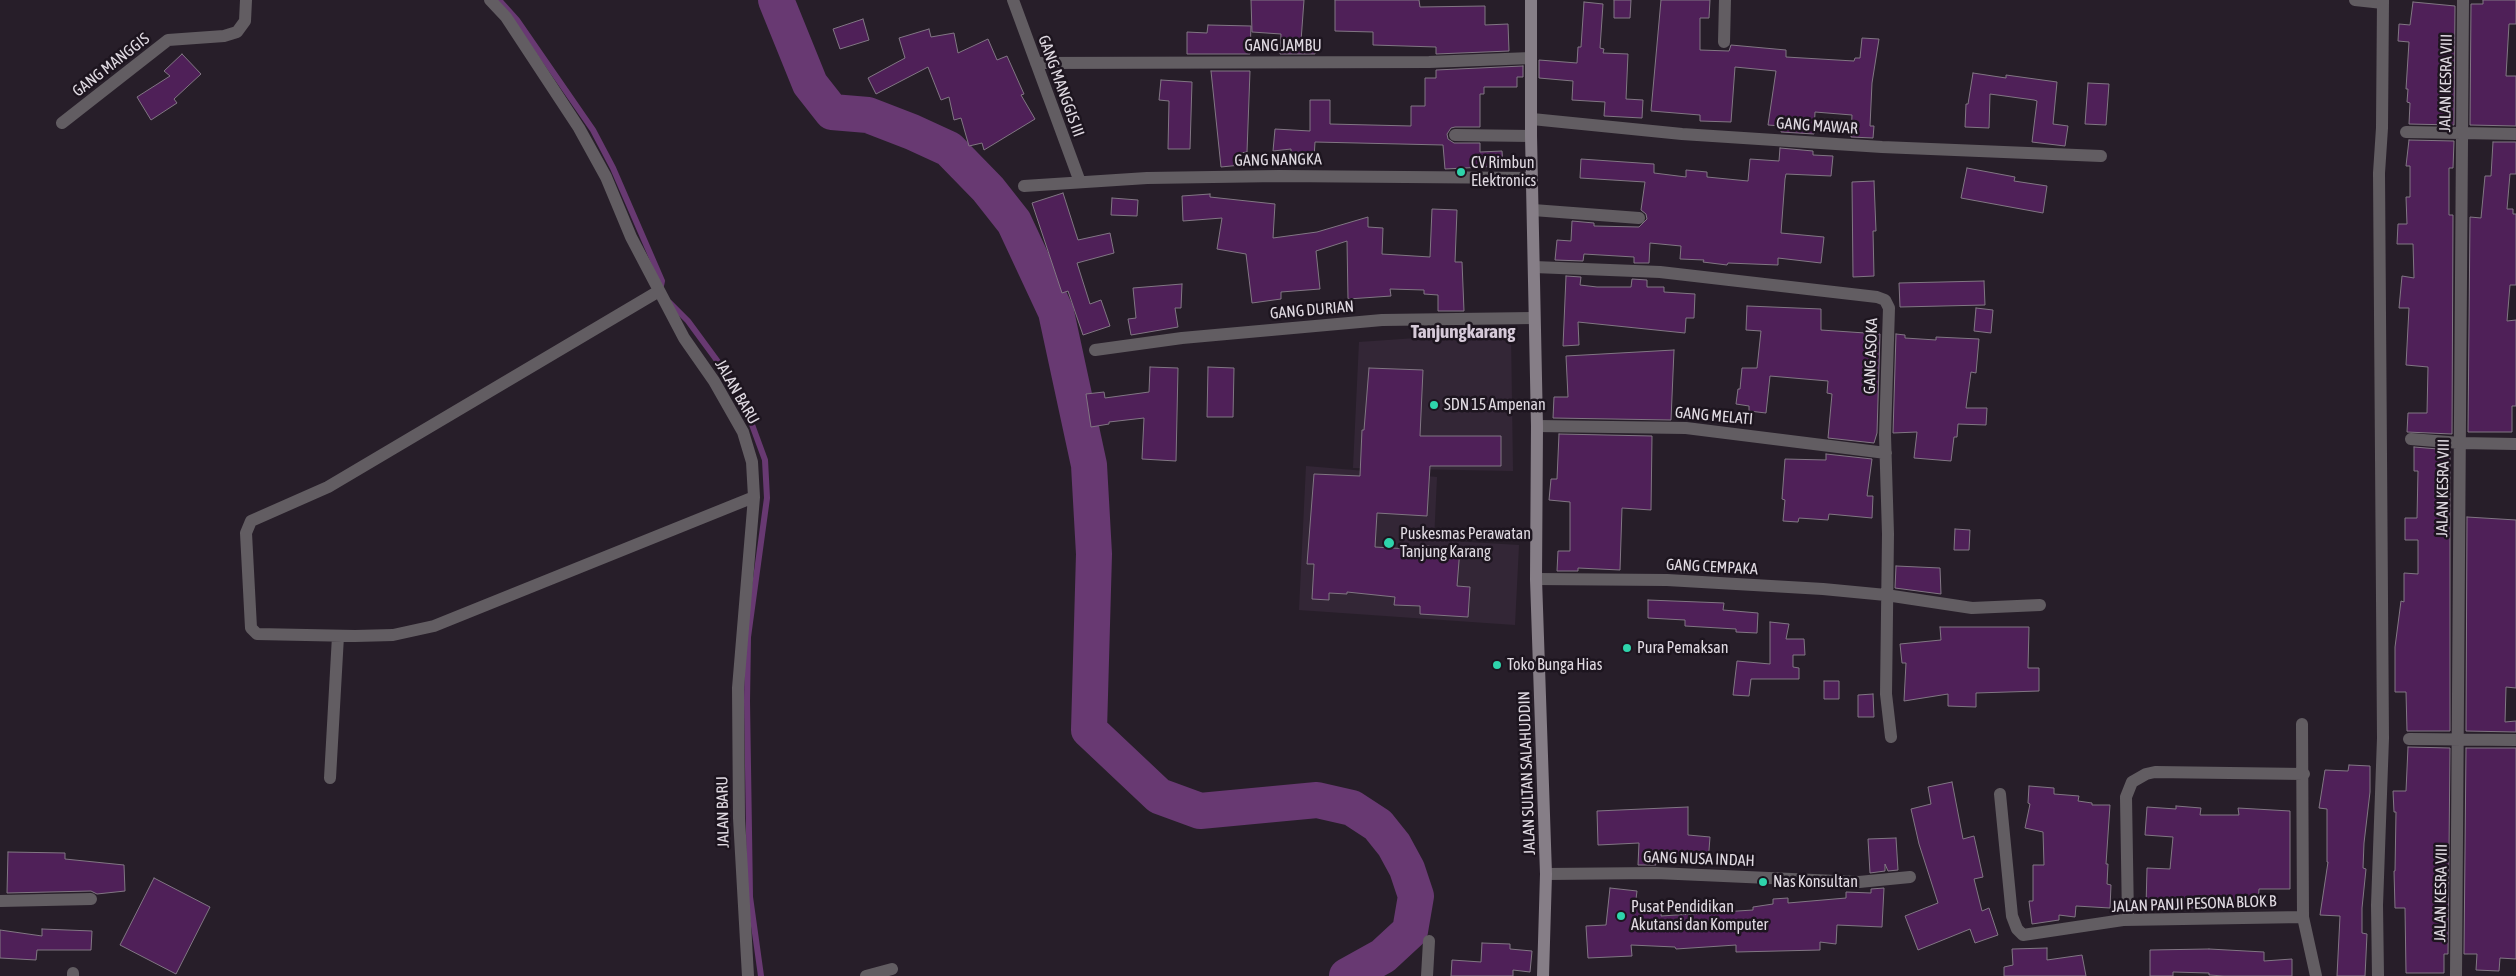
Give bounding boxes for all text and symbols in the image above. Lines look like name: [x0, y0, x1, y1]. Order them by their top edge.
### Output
street label: GANG MANGGIS: [69, 29, 153, 101]
street label: GANG MANGGIS III: [1034, 33, 1088, 139]
street label: JALAN KESRA VIII: [2436, 34, 2456, 132]
street label: GANG JAMBU: [1244, 36, 1322, 56]
street label: GANG MAWAR: [1776, 114, 1858, 138]
street label: GANG NANGKA: [1234, 150, 1322, 170]
place label: CV Rimbun Elektronics: [1471, 153, 1536, 191]
marker: CV Rimbun Elektronics: [1455, 166, 1467, 178]
street label: GANG DURIAN: [1269, 297, 1355, 323]
street label: GANG ASOKA: [1860, 318, 1882, 394]
district label: Tanjungkarang: [1411, 321, 1515, 343]
street label: JALAN BARU: [711, 356, 763, 428]
place label: SDN 15 Ampenan: [1444, 395, 1546, 415]
marker: SDN 15 Ampenan: [1428, 399, 1440, 411]
street label: GANG MELATI: [1674, 403, 1754, 429]
street label: JALAN KESRA VIII: [2433, 439, 2453, 537]
place label: Puskesmas Perawatan Tanjung Karang: [1400, 524, 1531, 562]
marker: Puskesmas Perawatan Tanjung Karang: [1382, 536, 1396, 550]
street label: GANG CEMPAKA: [1666, 555, 1758, 579]
place label: Pura Pemaksan: [1637, 638, 1728, 658]
marker: Pura Pemaksan: [1621, 642, 1633, 654]
place label: Toko Bunga Hias: [1507, 655, 1602, 675]
marker: Toko Bunga Hias: [1491, 659, 1503, 671]
street label: JALAN SULTAN SALAHUDDIN: [1515, 691, 1539, 855]
street label: JALAN BARU: [713, 776, 733, 848]
street label: JALAN KESRA VIII: [2431, 844, 2451, 942]
street label: GANG NUSA INDAH: [1643, 847, 1755, 871]
place label: Nas Konsultan: [1773, 872, 1858, 892]
marker: Nas Konsultan: [1757, 876, 1769, 888]
street label: JALAN PANJI PESONA BLOK B: [2111, 892, 2277, 916]
place label: Pusat Pendidikan Akutansi dan Komputer: [1631, 897, 1768, 935]
marker: Pusat Pendidikan Akutansi dan Komputer: [1615, 910, 1627, 922]

